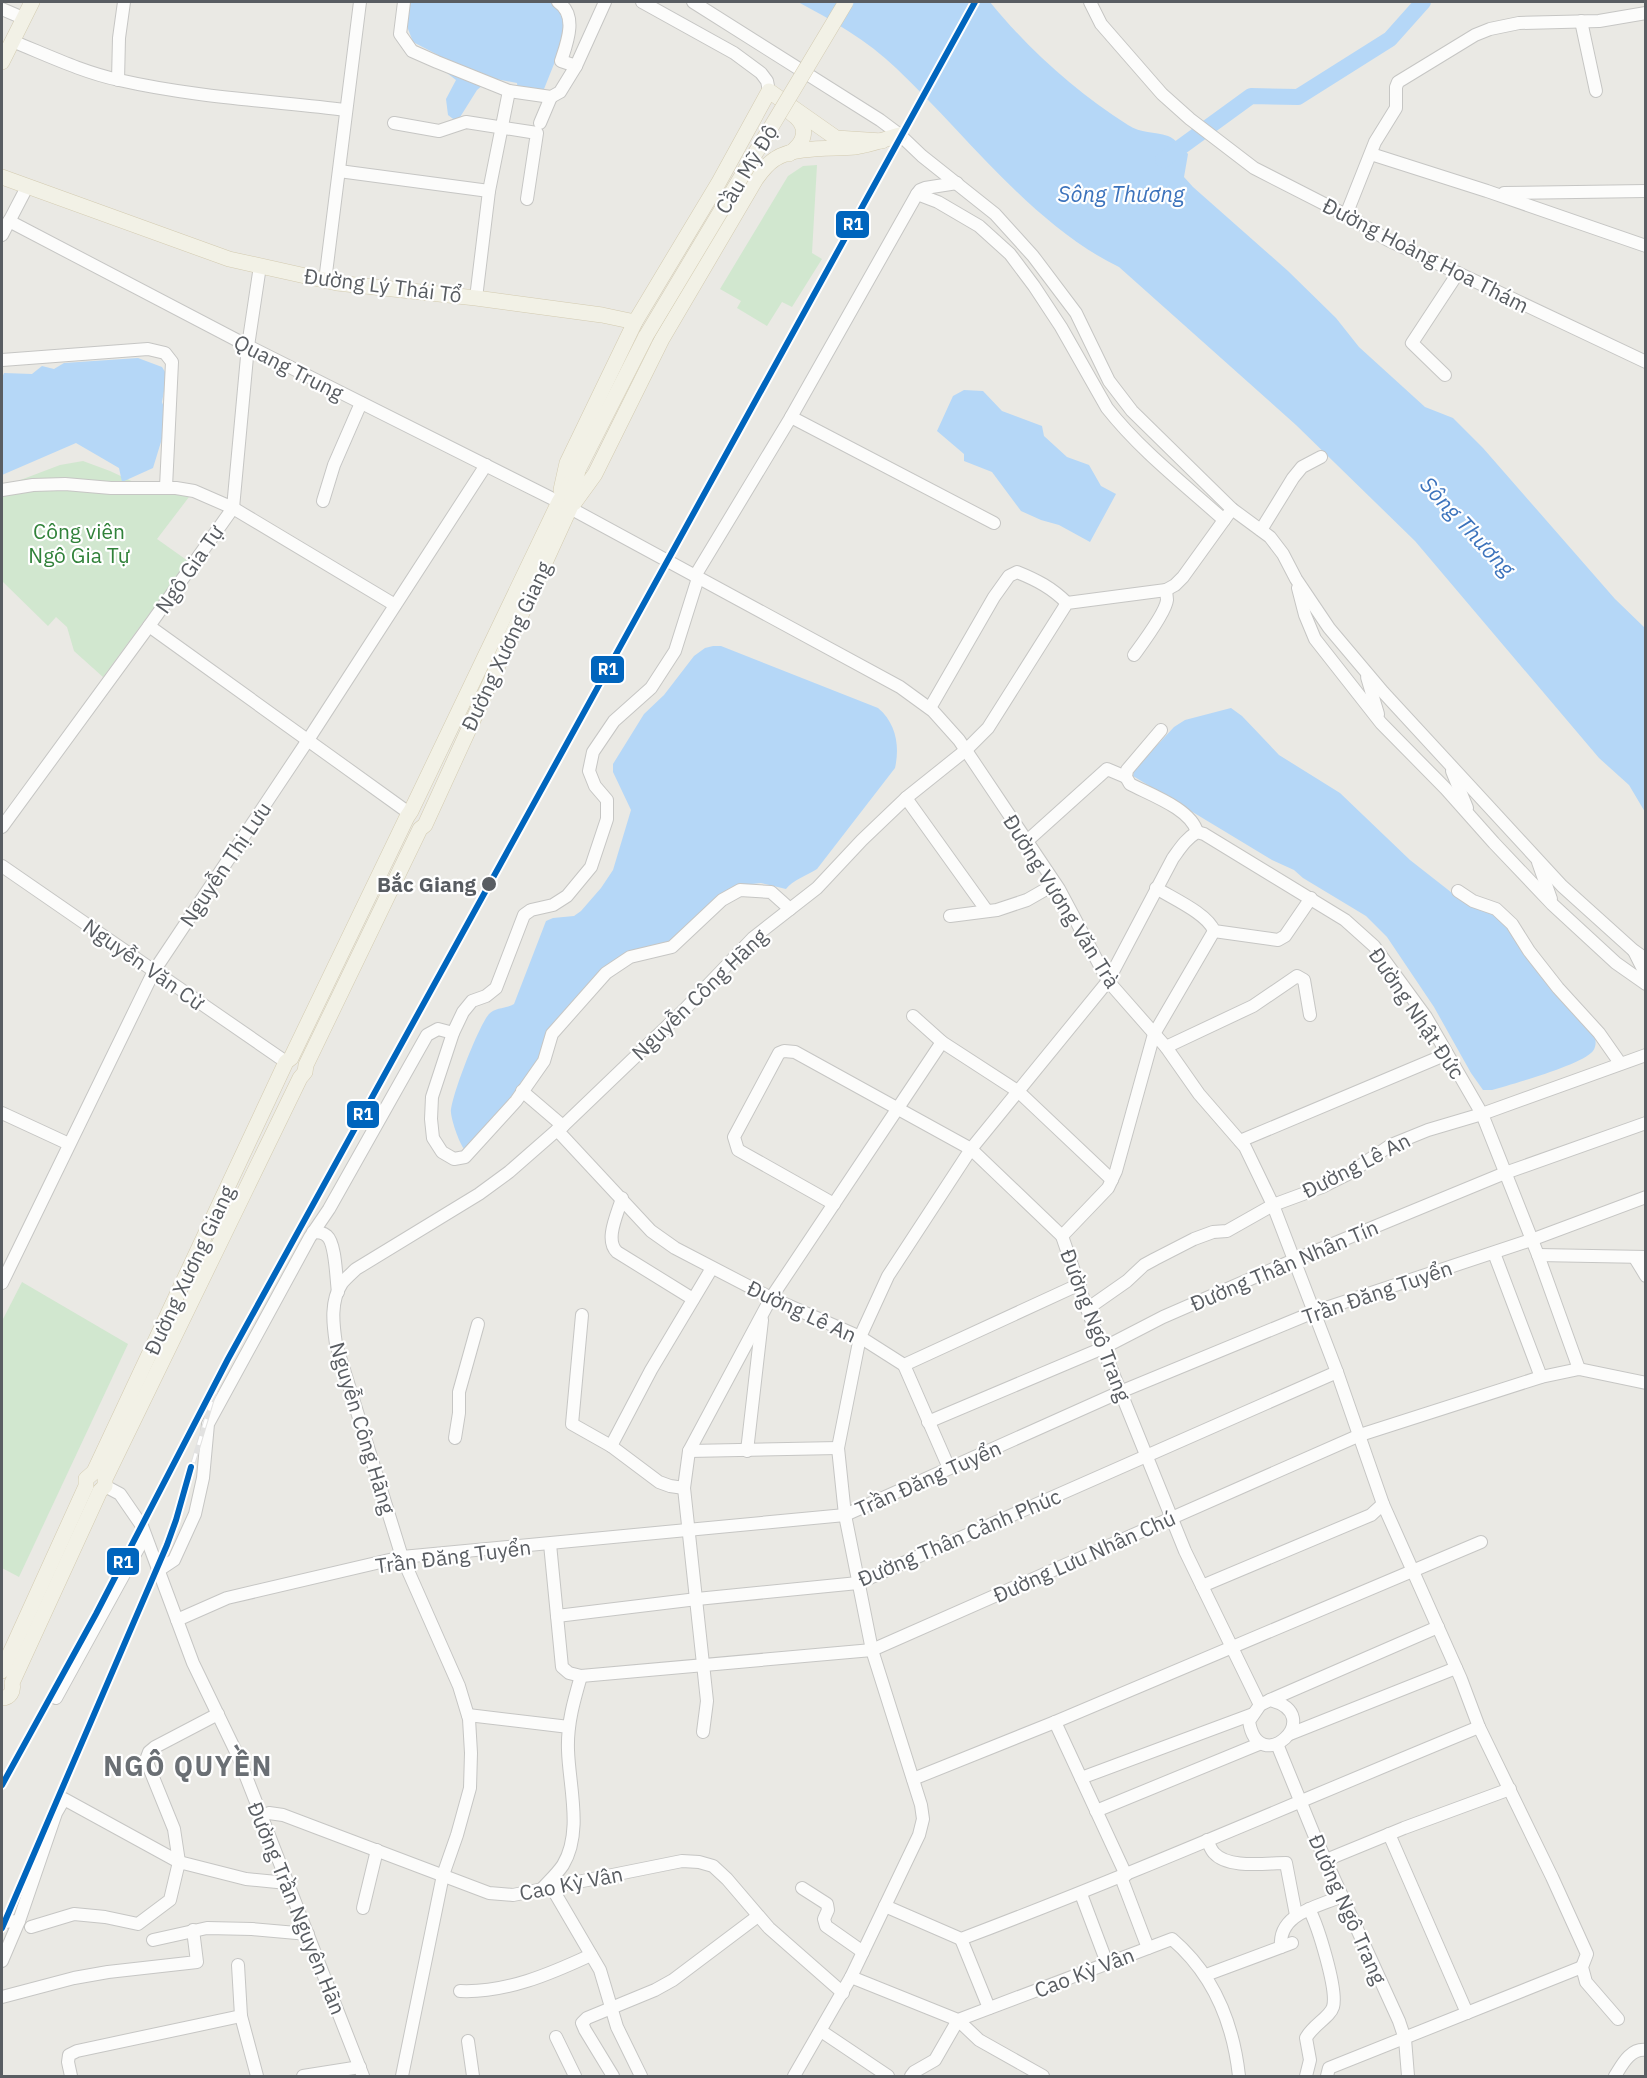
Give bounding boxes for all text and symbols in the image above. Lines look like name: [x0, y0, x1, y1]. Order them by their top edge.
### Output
street label: Cầu Mỹ Độ: [708, 119, 784, 219]
water label: Sông Thương: [1058, 179, 1185, 208]
street label: Đường Hoàng Hoa Thám: [1318, 191, 1534, 319]
line badge: R1: [835, 210, 870, 239]
text: R1: [843, 214, 864, 234]
street label: Đường Lý Thái Tổ: [303, 261, 463, 309]
street label: Quang Trung: [229, 327, 349, 407]
water label: Sông Thương: [1414, 470, 1522, 583]
park label: Công viên Ngô Gia Tự: [28, 517, 130, 569]
street label: Ngô Gia Tự: [148, 519, 230, 619]
street label: Đường Xương Giang: [454, 557, 558, 735]
line badge: R1: [590, 655, 625, 684]
text: R1: [598, 659, 619, 679]
street label: Nguyễn Thị Lưu: [173, 796, 277, 932]
street label: Đường Vương Văn Trà: [997, 809, 1127, 993]
place label: Bắc Giang: [377, 870, 476, 898]
marker: Bắc Giang: [480, 875, 498, 893]
street label: Nguyễn Văn Cừ: [78, 912, 210, 1016]
street label: Nguyễn Công Hãng: [625, 922, 773, 1066]
street label: Đường Nhật Đức: [1363, 942, 1471, 1084]
line badge: R1: [346, 1100, 380, 1129]
text: R1: [353, 1104, 374, 1124]
street label: Đường Lê An: [1297, 1126, 1415, 1204]
street label: Đường Xương Giang: [137, 1181, 241, 1359]
street label: Đường Thân Nhân Tín: [1186, 1213, 1382, 1317]
street label: Đường Ngô Trang: [1054, 1245, 1138, 1405]
street label: Trần Đăng Tuyển: [1298, 1253, 1456, 1331]
street label: Đường Lê An: [743, 1273, 861, 1349]
street label: Nguyễn Công Hãng: [324, 1339, 402, 1517]
street label: Trần Đăng Tuyển: [851, 1433, 1005, 1523]
street label: Đường Thân Cảnh Phúc: [853, 1482, 1065, 1592]
street label: Đường Lưu Nhân Chú: [988, 1503, 1180, 1609]
street label: Trần Đăng Tuyển: [373, 1533, 533, 1579]
line badge: R1: [106, 1547, 140, 1576]
text: R1: [113, 1552, 134, 1572]
district label: NGÔ QUYỀN: [103, 1744, 273, 1783]
street label: Đường Trần Nguyên Hãn: [241, 1797, 353, 2019]
street label: Đường Ngô Trang: [1302, 1830, 1394, 1988]
street label: Cao Kỳ Vân: [517, 1859, 625, 1907]
street label: Cao Kỳ Vân: [1030, 1940, 1138, 2004]

